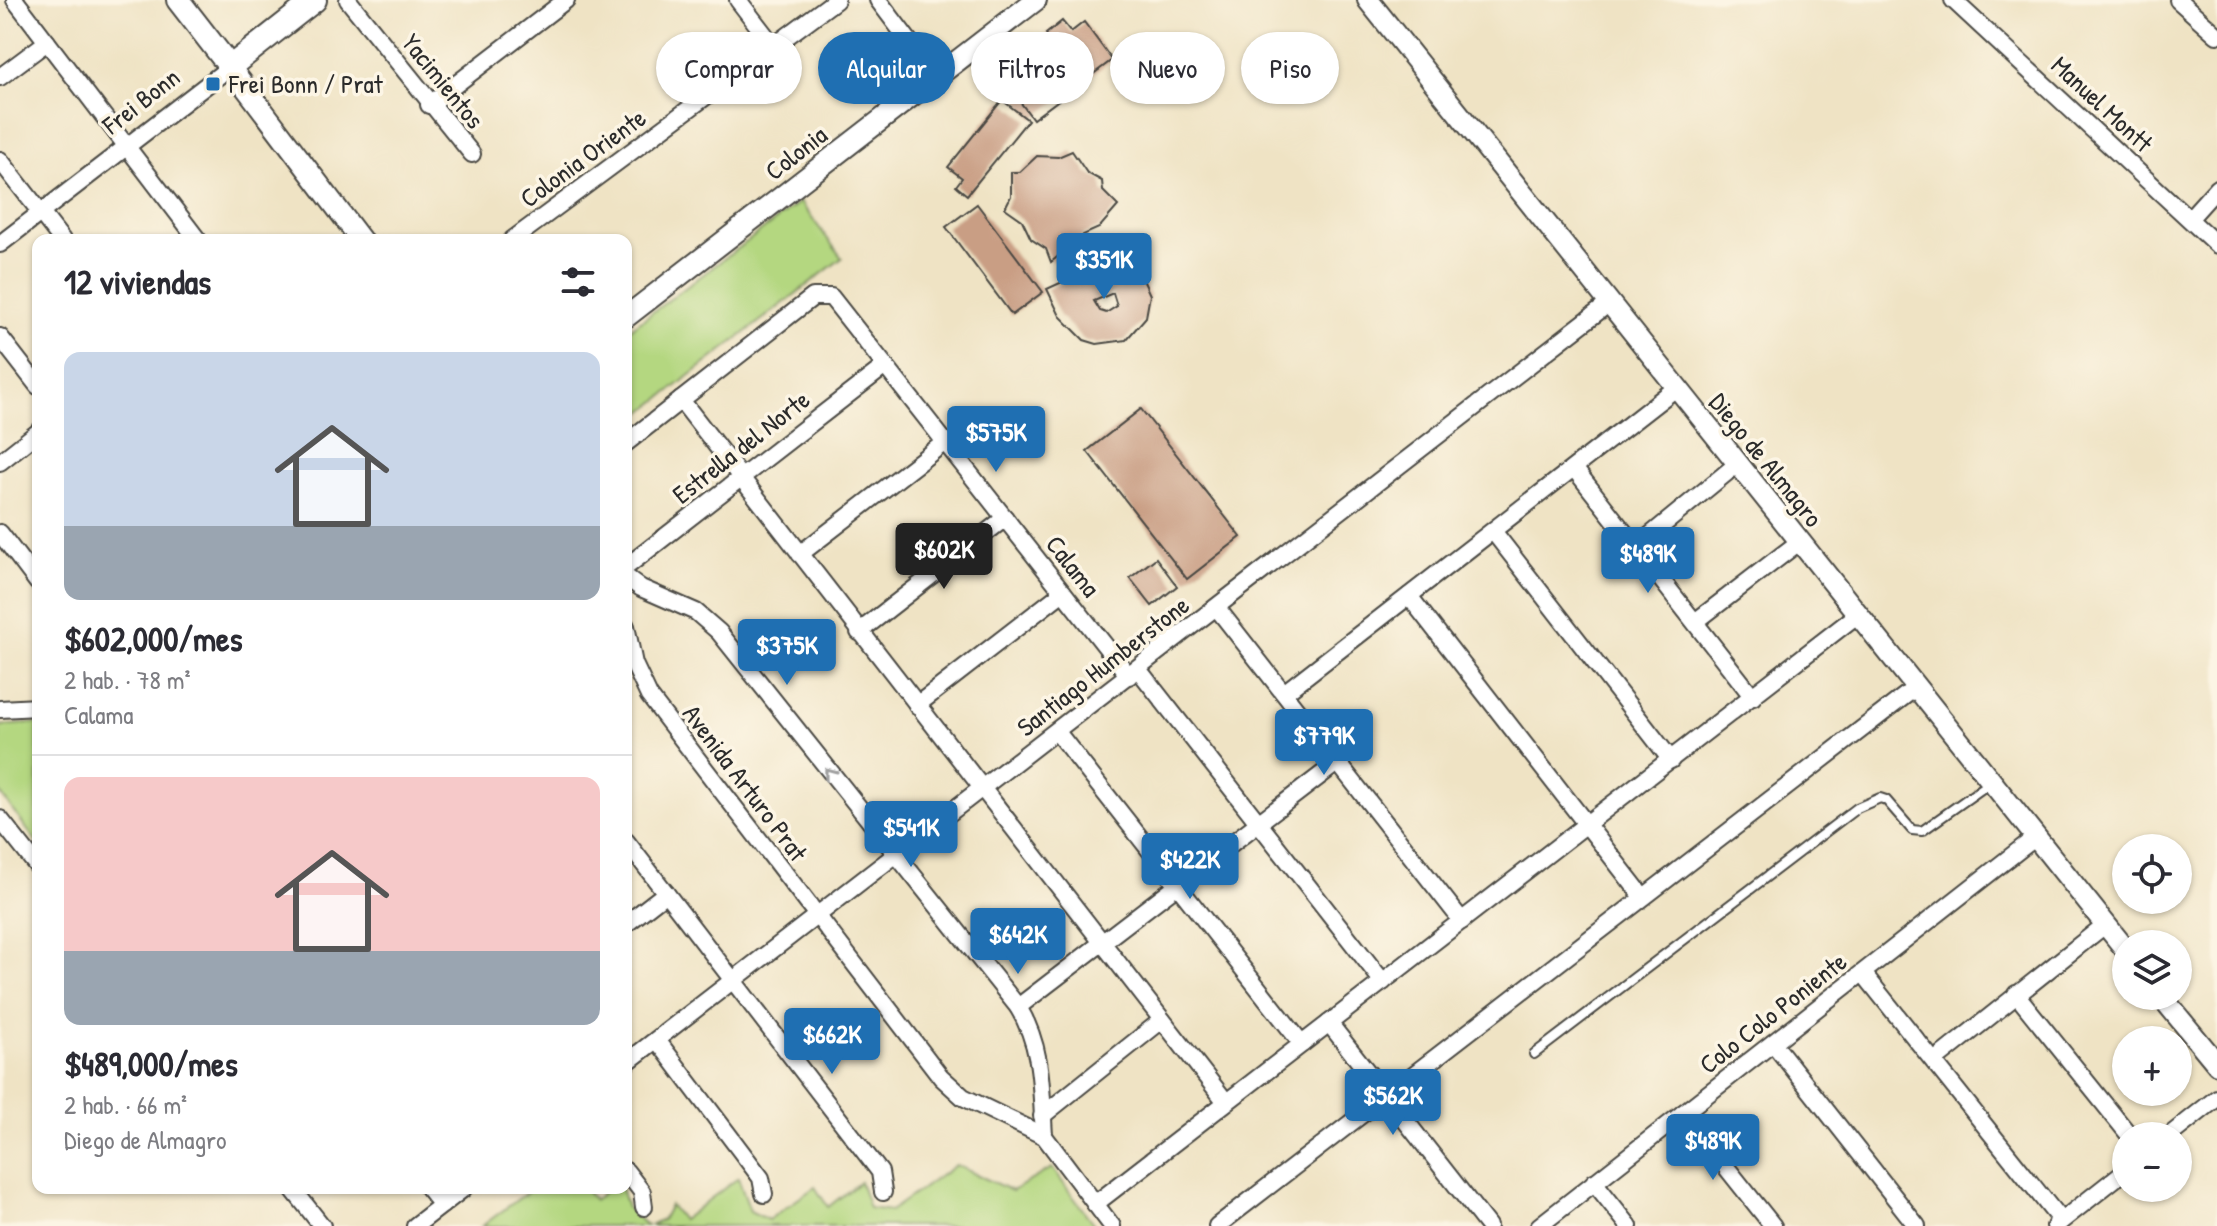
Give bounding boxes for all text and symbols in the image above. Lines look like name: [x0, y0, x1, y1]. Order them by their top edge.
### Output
street label: Yacimientos: [394, 26, 492, 135]
chip: Comprar: [656, 32, 802, 104]
chip: Alquilar: [818, 32, 955, 104]
chip: Filtros: [971, 32, 1094, 104]
chip: Nuevo: [1110, 32, 1225, 104]
chip: Piso: [1241, 32, 1339, 104]
street label: Manuel Montt: [2044, 48, 2161, 160]
street label: Frei Bonn: [94, 59, 187, 142]
place label: Frei Bonn / Prat: [228, 66, 384, 101]
marker: Frei Bonn / Prat: [204, 75, 222, 93]
street label: Colonia Oriente: [513, 100, 653, 215]
street label: Colonia: [757, 117, 834, 188]
pin: $351K: [1048, 233, 1160, 301]
text: $351K: [1075, 241, 1133, 276]
text: 12 viviendas: [64, 259, 211, 305]
icon: filters: [556, 260, 600, 304]
street label: Estrella del Norte: [665, 382, 817, 511]
street label: Diego de Almagro: [1702, 386, 1831, 534]
icon: home: [260, 404, 404, 548]
pin: $575K: [940, 406, 1052, 474]
text: $575K: [965, 414, 1027, 449]
pin: $602K: [888, 523, 1000, 591]
pin: $489K: [1592, 527, 1704, 595]
street label: Calama: [1038, 528, 1109, 604]
text: $602K: [914, 531, 974, 566]
text: $489K: [1619, 535, 1677, 570]
street label: Santiago Humberstone: [1009, 587, 1196, 744]
text: $602,000/mes: [64, 616, 243, 662]
pin: $375K: [731, 619, 843, 687]
text: $375K: [756, 627, 818, 662]
text: 2 hab. · 78 m²: [64, 662, 190, 697]
text: Calama: [64, 697, 133, 732]
street label: Avenida Arturo Prat: [675, 697, 816, 869]
pin: $779K: [1268, 709, 1380, 777]
text: $779K: [1293, 717, 1355, 752]
one-way arrow: [825, 767, 839, 782]
pin: $541K: [855, 801, 967, 869]
text: $541K: [883, 809, 939, 844]
icon: home: [260, 829, 404, 973]
pin: $422K: [1134, 833, 1246, 901]
map controls: [2112, 834, 2192, 1202]
button: locate: [2112, 834, 2192, 914]
text: $422K: [1160, 841, 1220, 876]
pin: $642K: [962, 908, 1074, 976]
text: $642K: [988, 916, 1048, 951]
button: layers: [2112, 930, 2192, 1010]
street label: Colo Colo Poniente: [1692, 944, 1854, 1081]
pin: $662K: [776, 1008, 888, 1076]
text: $662K: [802, 1016, 862, 1051]
button: +: [2112, 1026, 2192, 1106]
text: $489,000/mes: [64, 1041, 238, 1087]
pin: $562K: [1337, 1069, 1449, 1137]
text: $562K: [1363, 1077, 1423, 1112]
text: 2 hab. · 66 m²: [64, 1087, 187, 1122]
pin: $489K: [1657, 1114, 1769, 1182]
text: Diego de Almagro: [64, 1122, 227, 1157]
text: $489K: [1684, 1122, 1742, 1157]
button: −: [2112, 1122, 2192, 1202]

